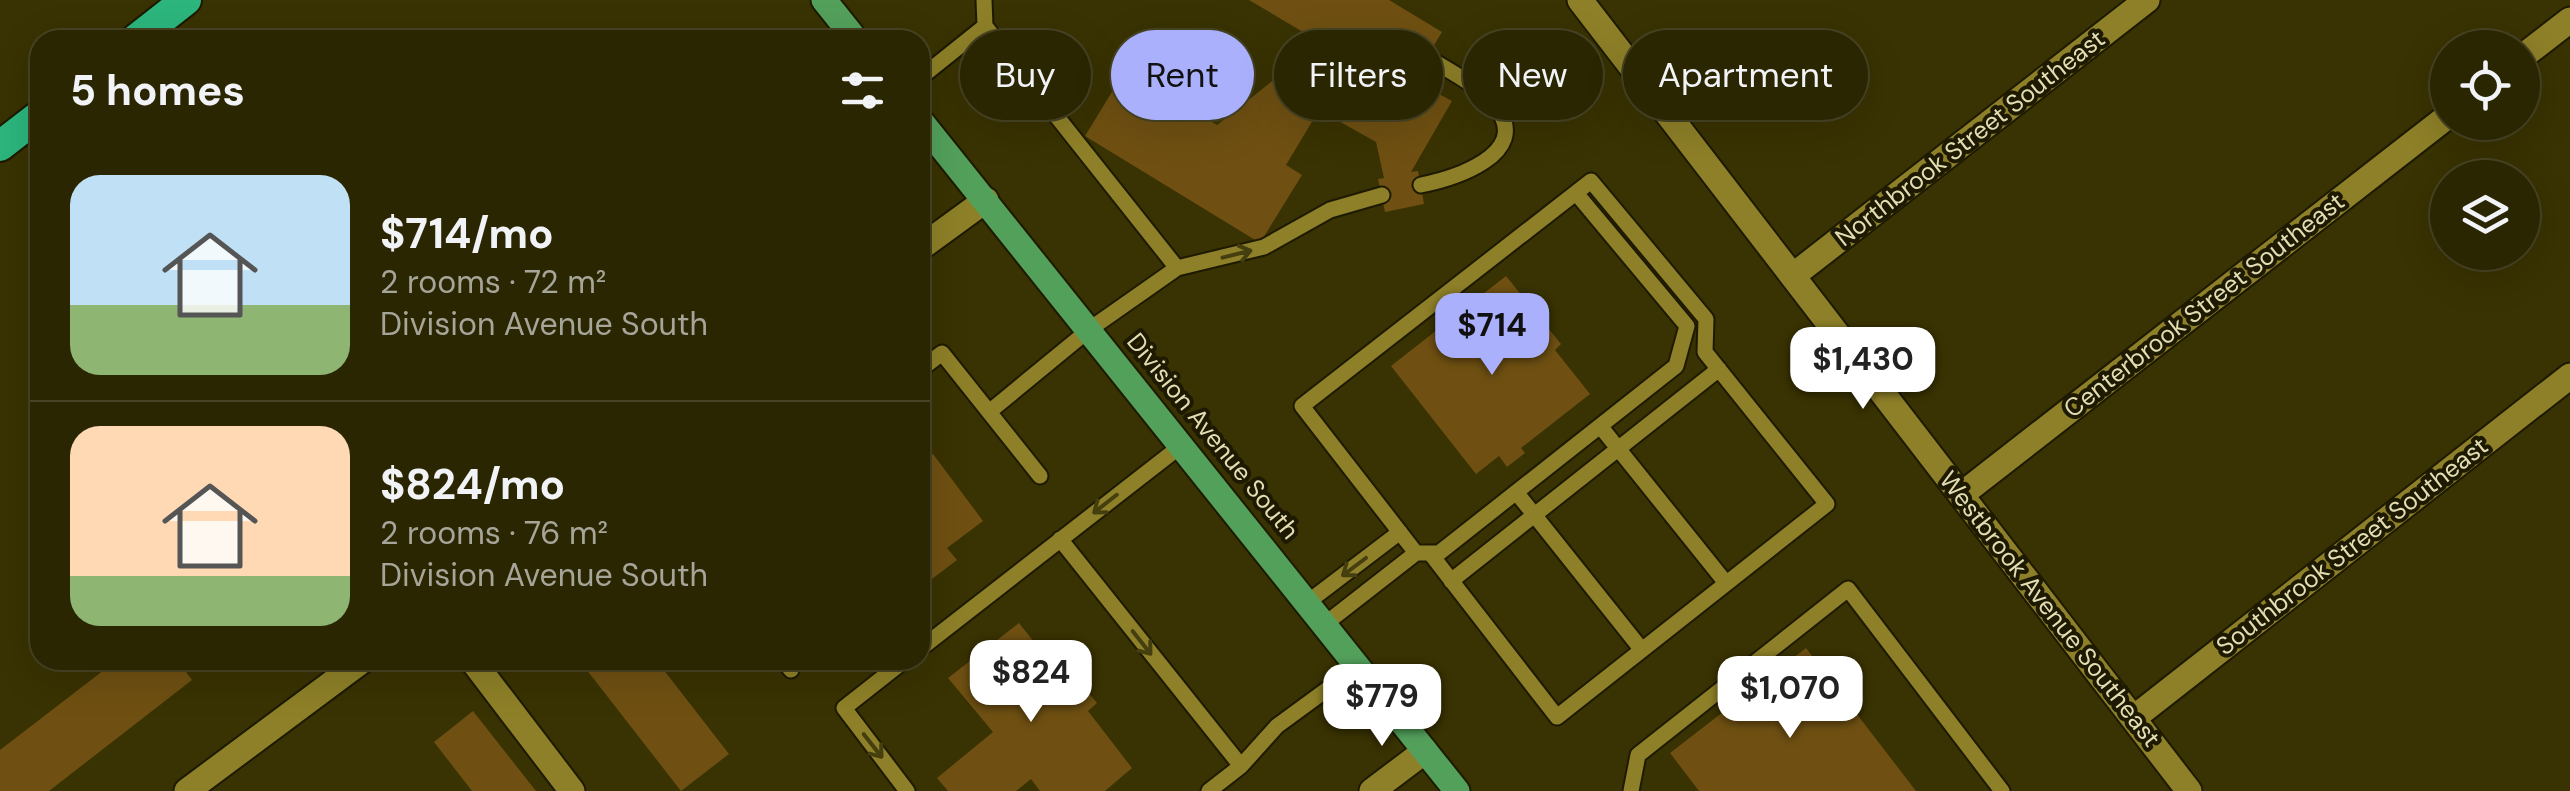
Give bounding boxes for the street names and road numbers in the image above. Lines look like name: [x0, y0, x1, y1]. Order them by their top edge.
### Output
street label: Northbrook Street Southeast: [1828, 22, 2112, 254]
street label: Centerbrook Street Southeast: [2057, 185, 2351, 425]
street label: Division Avenue South: [1120, 326, 1306, 546]
street label: Southbrook Street Southeast: [2209, 430, 2495, 662]
street label: Westbrook Avenue Southeast: [1932, 464, 2168, 754]

